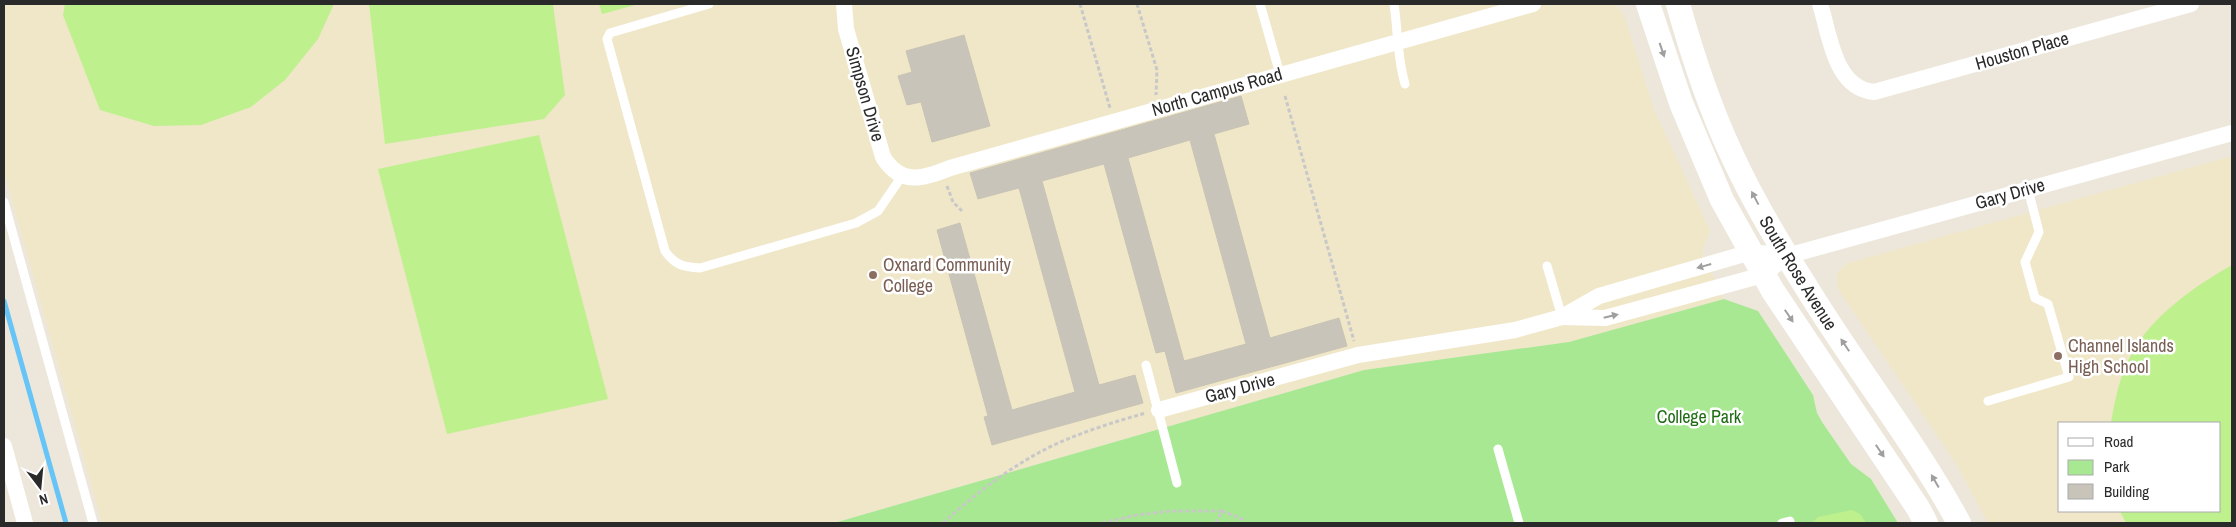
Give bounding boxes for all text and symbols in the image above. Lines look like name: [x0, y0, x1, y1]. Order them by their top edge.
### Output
street label: Houston Place: [1972, 25, 2071, 76]
street label: Simpson Drive: [840, 43, 891, 144]
one-way arrow: [1659, 43, 1666, 58]
street label: North Campus Road: [1149, 61, 1285, 122]
street label: Gary Drive: [1972, 172, 2048, 215]
one-way arrow: [1750, 191, 1759, 205]
street label: South Rose Avenue: [1754, 211, 1843, 335]
place label: Oxnard Community College: [883, 252, 1012, 298]
one-way arrow: [1696, 262, 1711, 270]
marker: Oxnard Community College: [867, 269, 879, 281]
one-way arrow: [1784, 309, 1794, 323]
one-way arrow: [1603, 312, 1618, 320]
place label: Channel Islands High School: [2068, 333, 2174, 379]
one-way arrow: [1840, 339, 1850, 352]
marker: Channel Islands High School: [2052, 350, 2064, 362]
street label: Gary Drive: [1202, 366, 1278, 409]
park label: College Park: [1657, 404, 1742, 429]
legend: [2058, 422, 2221, 512]
text: Road: [2104, 431, 2133, 452]
one-way arrow: [1875, 444, 1885, 458]
text: Park: [2104, 456, 2130, 477]
north arrow: [15, 462, 65, 512]
one-way arrow: [1931, 473, 1939, 488]
text: Building: [2104, 481, 2149, 502]
text: N: [37, 490, 50, 509]

